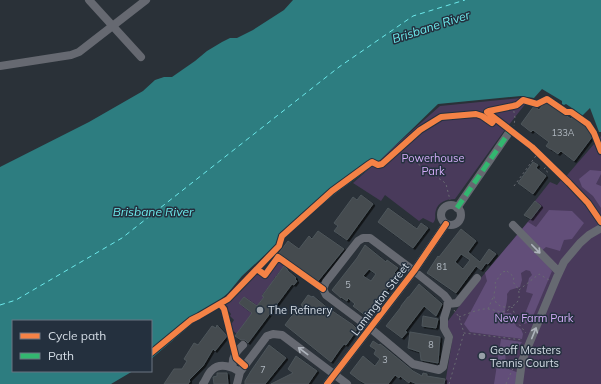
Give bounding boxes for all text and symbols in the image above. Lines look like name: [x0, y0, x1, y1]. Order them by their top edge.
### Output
water label: Brisbane River: [390, 7, 472, 46]
house number: 133A: [552, 127, 575, 138]
park label: Powerhouse Park: [401, 151, 465, 178]
water label: Brisbane River: [113, 204, 194, 219]
one-way arrow: [531, 243, 540, 253]
street label: Lamington Street: [348, 260, 412, 338]
house number: 81: [437, 261, 447, 272]
house number: 5: [345, 279, 351, 290]
place label: The Refinery: [268, 303, 332, 317]
marker: The Refinery: [255, 305, 265, 315]
park label: New Farm Park: [495, 311, 574, 325]
legend: [12, 320, 152, 372]
text: Cycle path: [48, 328, 106, 343]
one-way arrow: [530, 328, 538, 340]
house number: 8: [428, 339, 434, 350]
place label: Geoff Masters Tennis Courts: [490, 343, 561, 370]
one-way arrow: [298, 347, 309, 355]
text: Path: [48, 348, 74, 363]
marker: Geoff Masters Tennis Courts: [477, 351, 487, 361]
house number: 3: [382, 354, 388, 365]
house number: 7: [260, 364, 266, 375]

